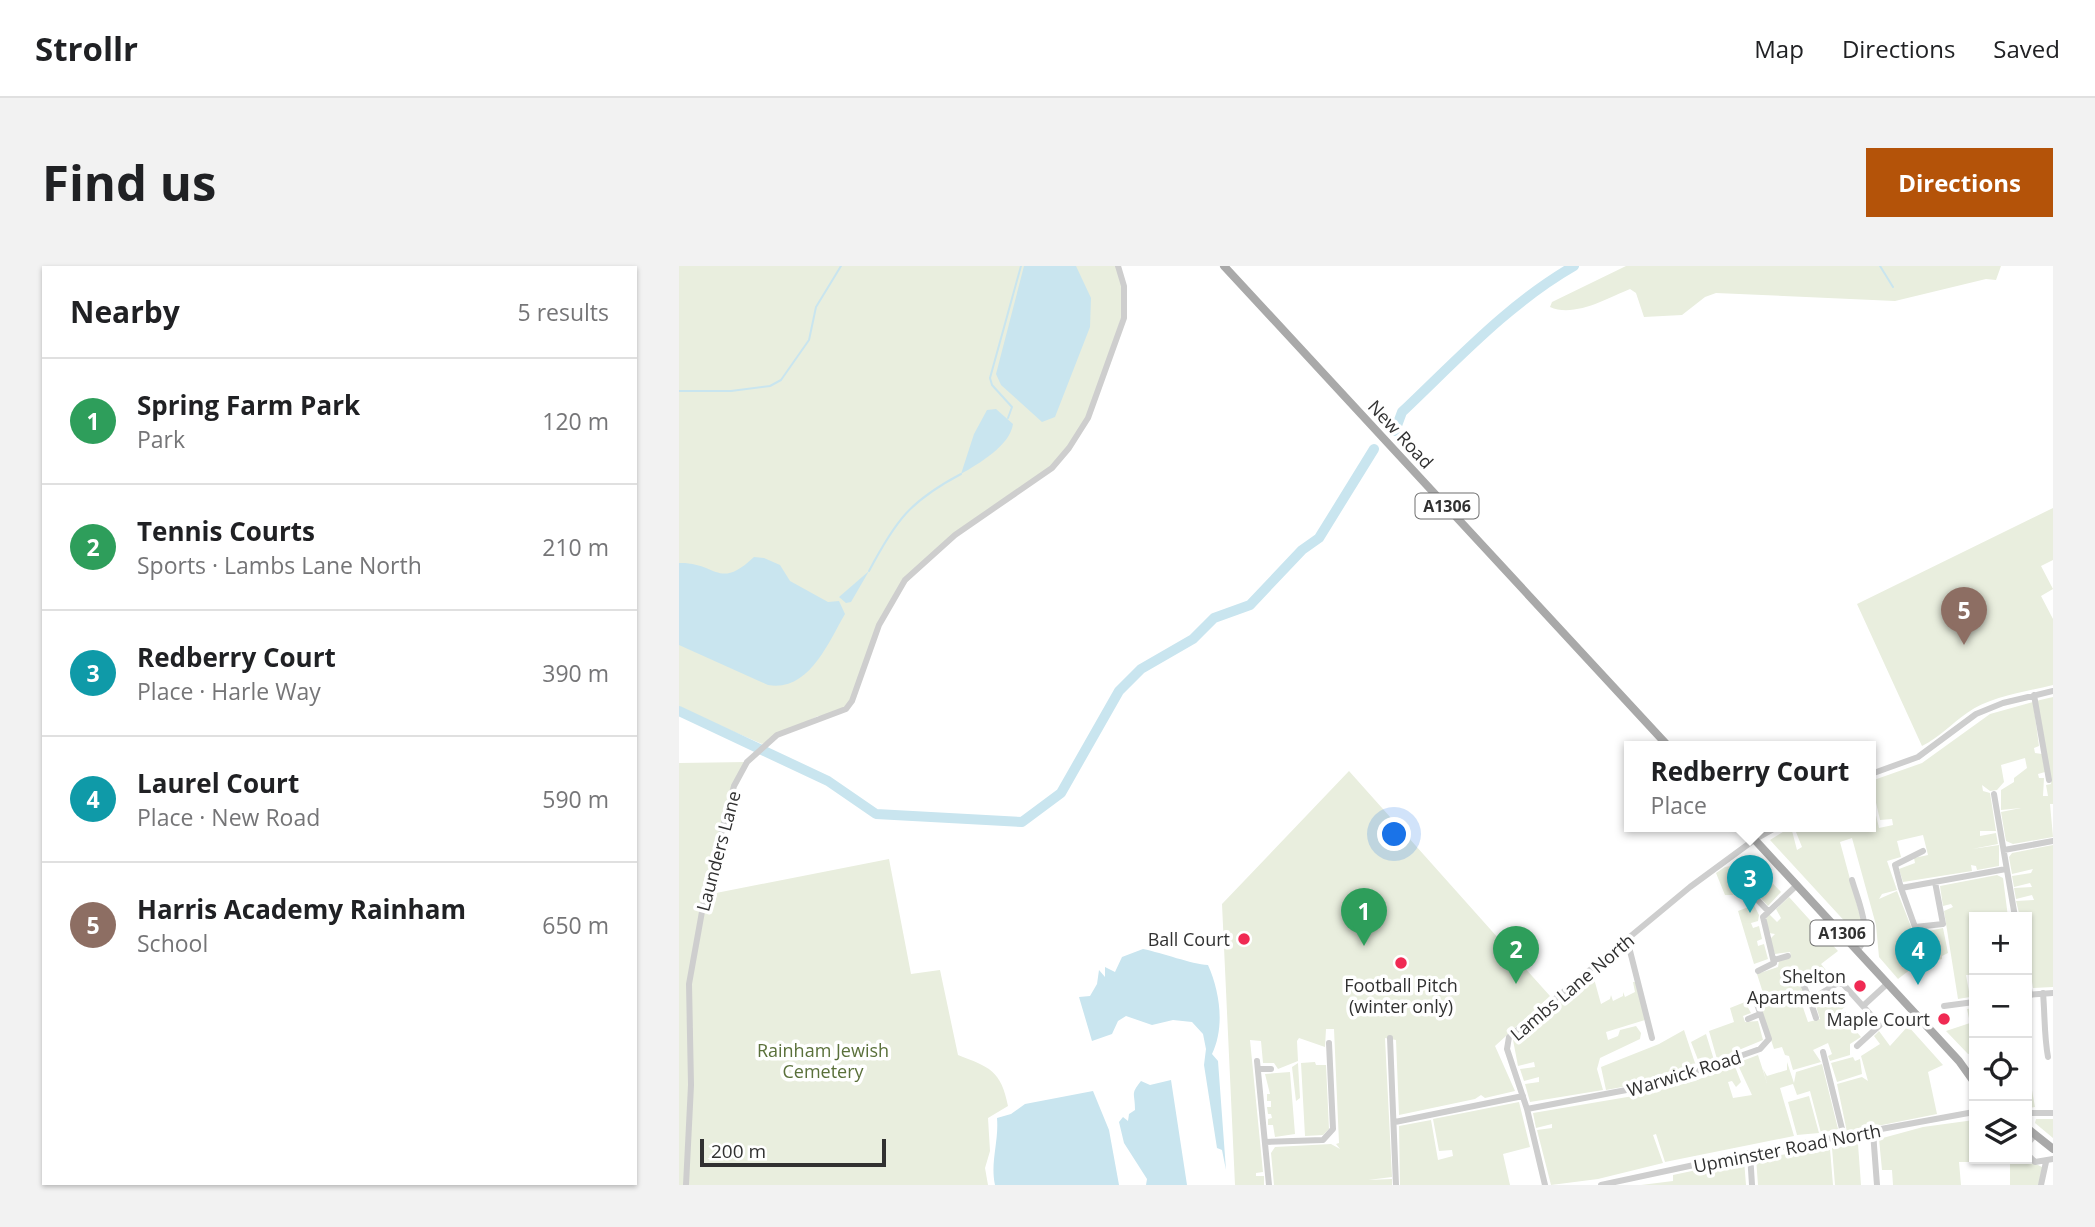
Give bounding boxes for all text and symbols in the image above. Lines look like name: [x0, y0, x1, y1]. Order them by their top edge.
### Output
text: Strollr: [35, 26, 138, 71]
text: Map: [1754, 32, 1804, 65]
text: Directions: [1842, 32, 1955, 65]
text: Saved: [1993, 32, 2060, 65]
button: Directions: [1866, 148, 2053, 217]
text: Find us: [42, 149, 216, 215]
text: Nearby: [70, 291, 180, 332]
text: 5 results: [518, 296, 609, 328]
text: Spring Farm Park: [137, 387, 360, 423]
street label: New Road: [1363, 395, 1439, 473]
text: 1: [86, 405, 100, 437]
text: 120 m: [542, 405, 609, 437]
text: Park: [137, 423, 185, 455]
road number: A1306: [1415, 494, 1479, 518]
text: Tennis Courts: [137, 513, 315, 549]
text: 2: [86, 531, 100, 563]
text: 210 m: [542, 531, 609, 563]
text: Sports · Lambs Lane North: [137, 549, 422, 581]
pin: 5: [1941, 587, 1987, 645]
text: Redberry Court: [137, 639, 336, 675]
text: 3: [86, 657, 100, 689]
text: 390 m: [542, 657, 609, 689]
text: Place · Harle Way: [137, 675, 321, 707]
popup: [1624, 741, 1876, 832]
text: Redberry Court: [1651, 753, 1849, 789]
text: Laurel Court: [137, 765, 299, 801]
text: 4: [86, 783, 100, 815]
text: 590 m: [542, 783, 609, 815]
street label: Launders Lane: [690, 788, 746, 914]
text: Place: [1651, 789, 1707, 821]
text: Place · New Road: [137, 801, 320, 833]
your location: [1377, 817, 1411, 851]
pin: 3: [1727, 855, 1773, 913]
pin: 1: [1341, 888, 1387, 946]
text: Harris Academy Rainham: [137, 891, 466, 927]
text: 5: [86, 909, 100, 941]
text: 650 m: [542, 909, 609, 941]
map controls: [1969, 912, 2032, 1164]
button: +: [1969, 912, 2032, 975]
road number: A1306: [1811, 920, 1873, 946]
pin: 2: [1493, 926, 1539, 984]
text: School: [137, 927, 208, 959]
place label: Ball Court: [1148, 927, 1230, 951]
pin: 4: [1895, 927, 1941, 985]
street label: Lambs Lane North: [1505, 928, 1639, 1046]
marker: Ball Court: [1236, 931, 1252, 947]
marker: Football Pitch (winter only): [1393, 955, 1409, 971]
place label: Shelton Apartments: [1747, 964, 1846, 1009]
place label: Football Pitch (winter only): [1344, 973, 1458, 1018]
button: −: [1969, 975, 2032, 1038]
marker: Shelton Apartments: [1852, 978, 1868, 994]
place label: Maple Court: [1826, 1007, 1930, 1031]
marker: Maple Court: [1936, 1011, 1952, 1027]
park label: Rainham Jewish Cemetery: [757, 1038, 889, 1083]
button: locate: [1969, 1038, 2032, 1101]
street label: Warwick Road: [1624, 1044, 1744, 1102]
button: layers: [1969, 1101, 2032, 1164]
street label: Upminster Road North: [1691, 1118, 1883, 1178]
scale bar: [700, 1136, 885, 1168]
text: 200 m: [711, 1138, 766, 1164]

